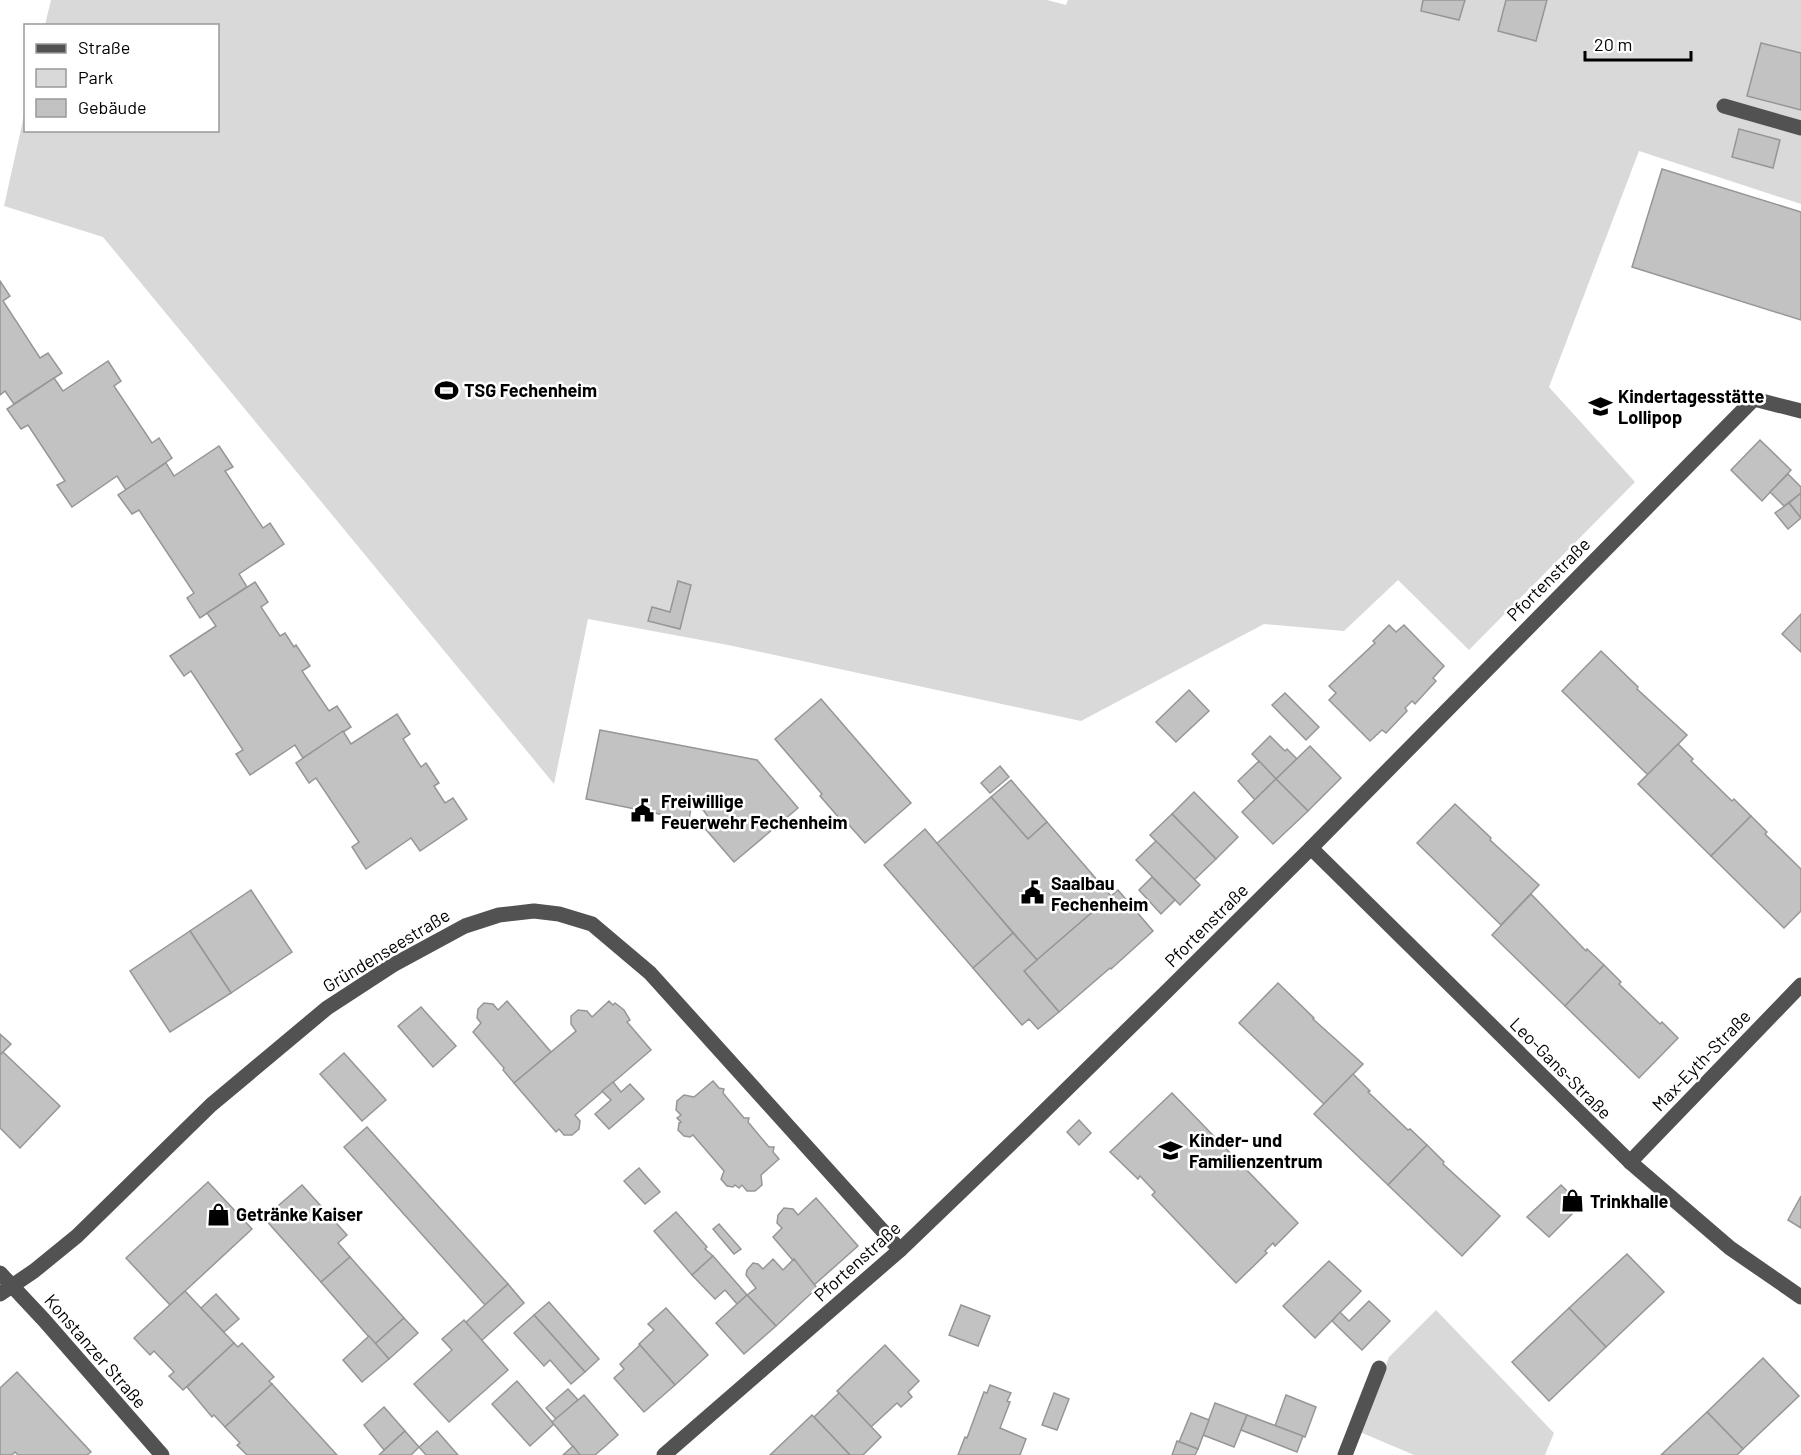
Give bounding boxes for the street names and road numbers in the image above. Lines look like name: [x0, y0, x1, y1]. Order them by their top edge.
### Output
street label: Pfortenstraße: [1502, 533, 1594, 625]
street label: Pfortenstraße: [1160, 879, 1252, 971]
street label: Gründenseestraße: [319, 903, 453, 997]
street label: Max-Eyth-Straße: [1647, 1005, 1755, 1115]
street label: Leo-Gans-Straße: [1506, 1013, 1616, 1123]
street label: Pfortenstraße: [809, 1216, 905, 1306]
street label: Konstanzer Straße: [40, 1289, 152, 1413]

